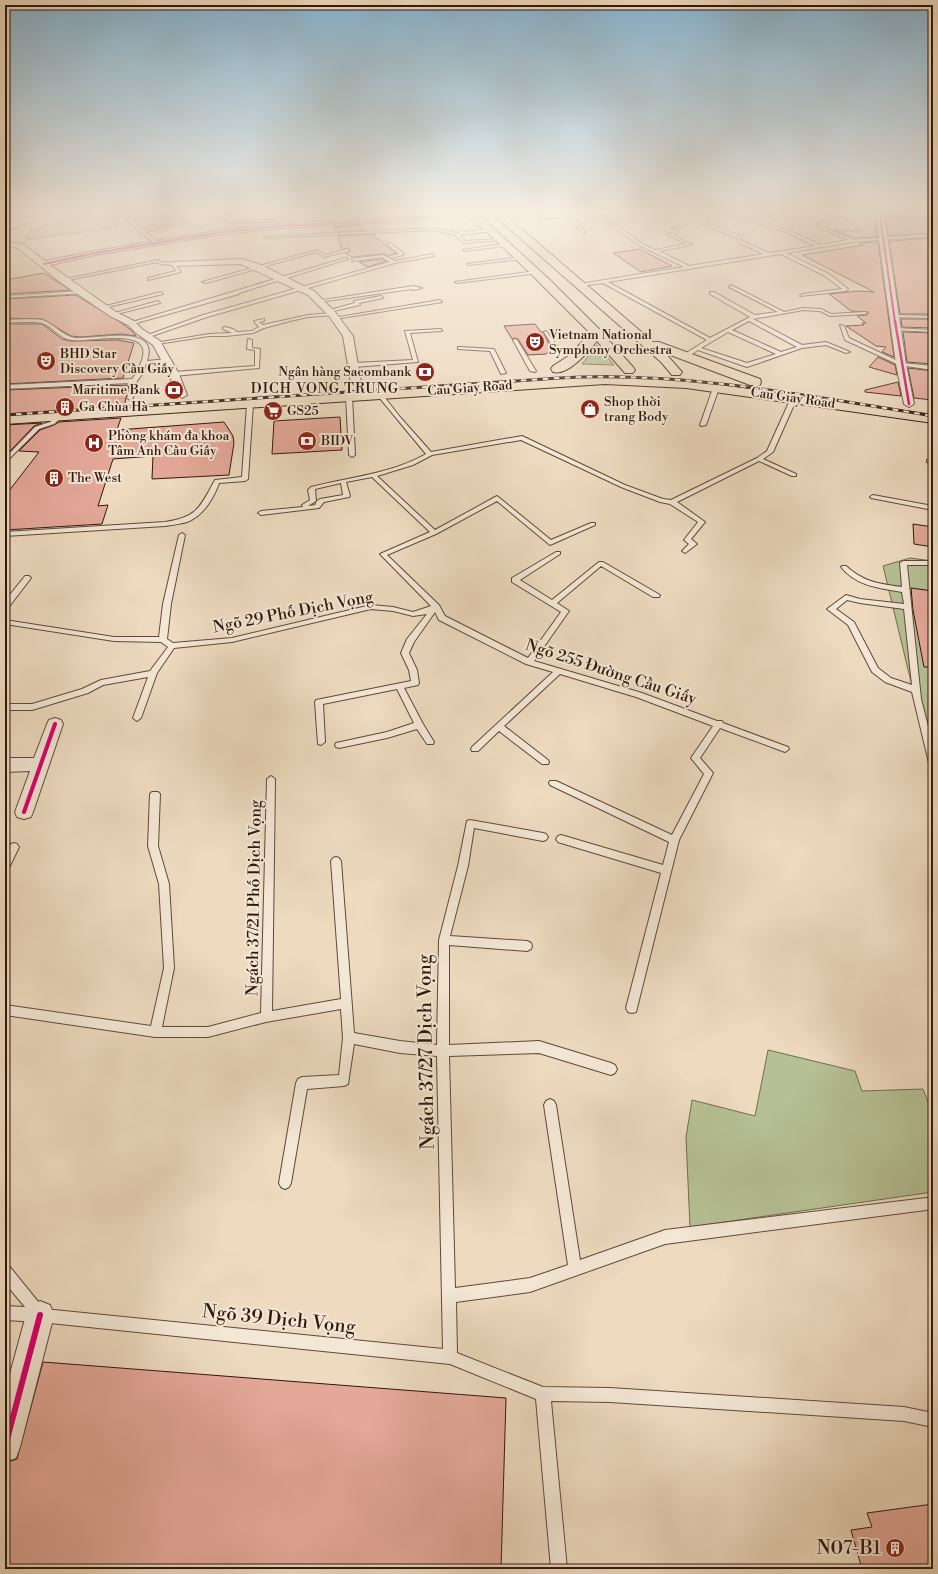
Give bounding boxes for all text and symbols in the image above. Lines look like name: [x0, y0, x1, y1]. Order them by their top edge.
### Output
place label: Vietnam National Symphony Orchestra: [548, 327, 672, 358]
theatre icon: Vietnam National Symphony Orchestra: [524, 331, 546, 353]
place label: BHD Star Discovery Cầu Giấy: [59, 346, 175, 377]
theatre icon: BHD Star Discovery Cầu Giấy: [35, 350, 57, 372]
bank icon: Ngân hàng Sacombank: [414, 361, 436, 383]
place label: Ngân hàng Sacombank: [278, 364, 412, 380]
street label: Cau Giay Road: [427, 377, 514, 399]
bank icon: Maritime Bank: [163, 379, 185, 401]
district label: DICH VONG TRUNG: [251, 380, 399, 398]
place label: Maritime Bank: [72, 382, 161, 398]
street label: Cau Giay Road: [750, 384, 837, 412]
place label: Shop thời trang Body: [604, 394, 669, 425]
building icon: Ga Chùa Hà: [54, 396, 76, 418]
shop icon: Shop thời trang Body: [579, 398, 601, 420]
place label: Ga Chùa Hà: [79, 399, 149, 415]
supermarket icon: GS25: [262, 400, 284, 422]
place label: GS25: [287, 403, 319, 419]
place label: Phòng khám đa khoa Tâm Anh Cầu Giấy: [108, 428, 230, 459]
bank icon: BIDV: [296, 430, 318, 452]
hospital icon: Phòng khám đa khoa Tâm Anh Cầu Giấy: [83, 432, 105, 454]
place label: BIDV: [320, 433, 354, 449]
building icon: The West: [43, 467, 65, 489]
place label: The West: [68, 470, 122, 486]
street label: Ngõ 29 Phố Dịch Vọng: [211, 587, 375, 637]
street label: Ngõ 255 Đường Cầu Giấy: [523, 635, 699, 709]
street label: Ngách 37/21 Phố Dịch Vọng: [242, 799, 266, 996]
street label: Ngách 37/27 Dịch Vọng: [412, 954, 440, 1150]
street label: Ngõ 39 Dịch Vọng: [201, 1299, 357, 1339]
place label: N07-B1: [816, 1536, 881, 1560]
building icon: N07-B1: [884, 1537, 906, 1559]

